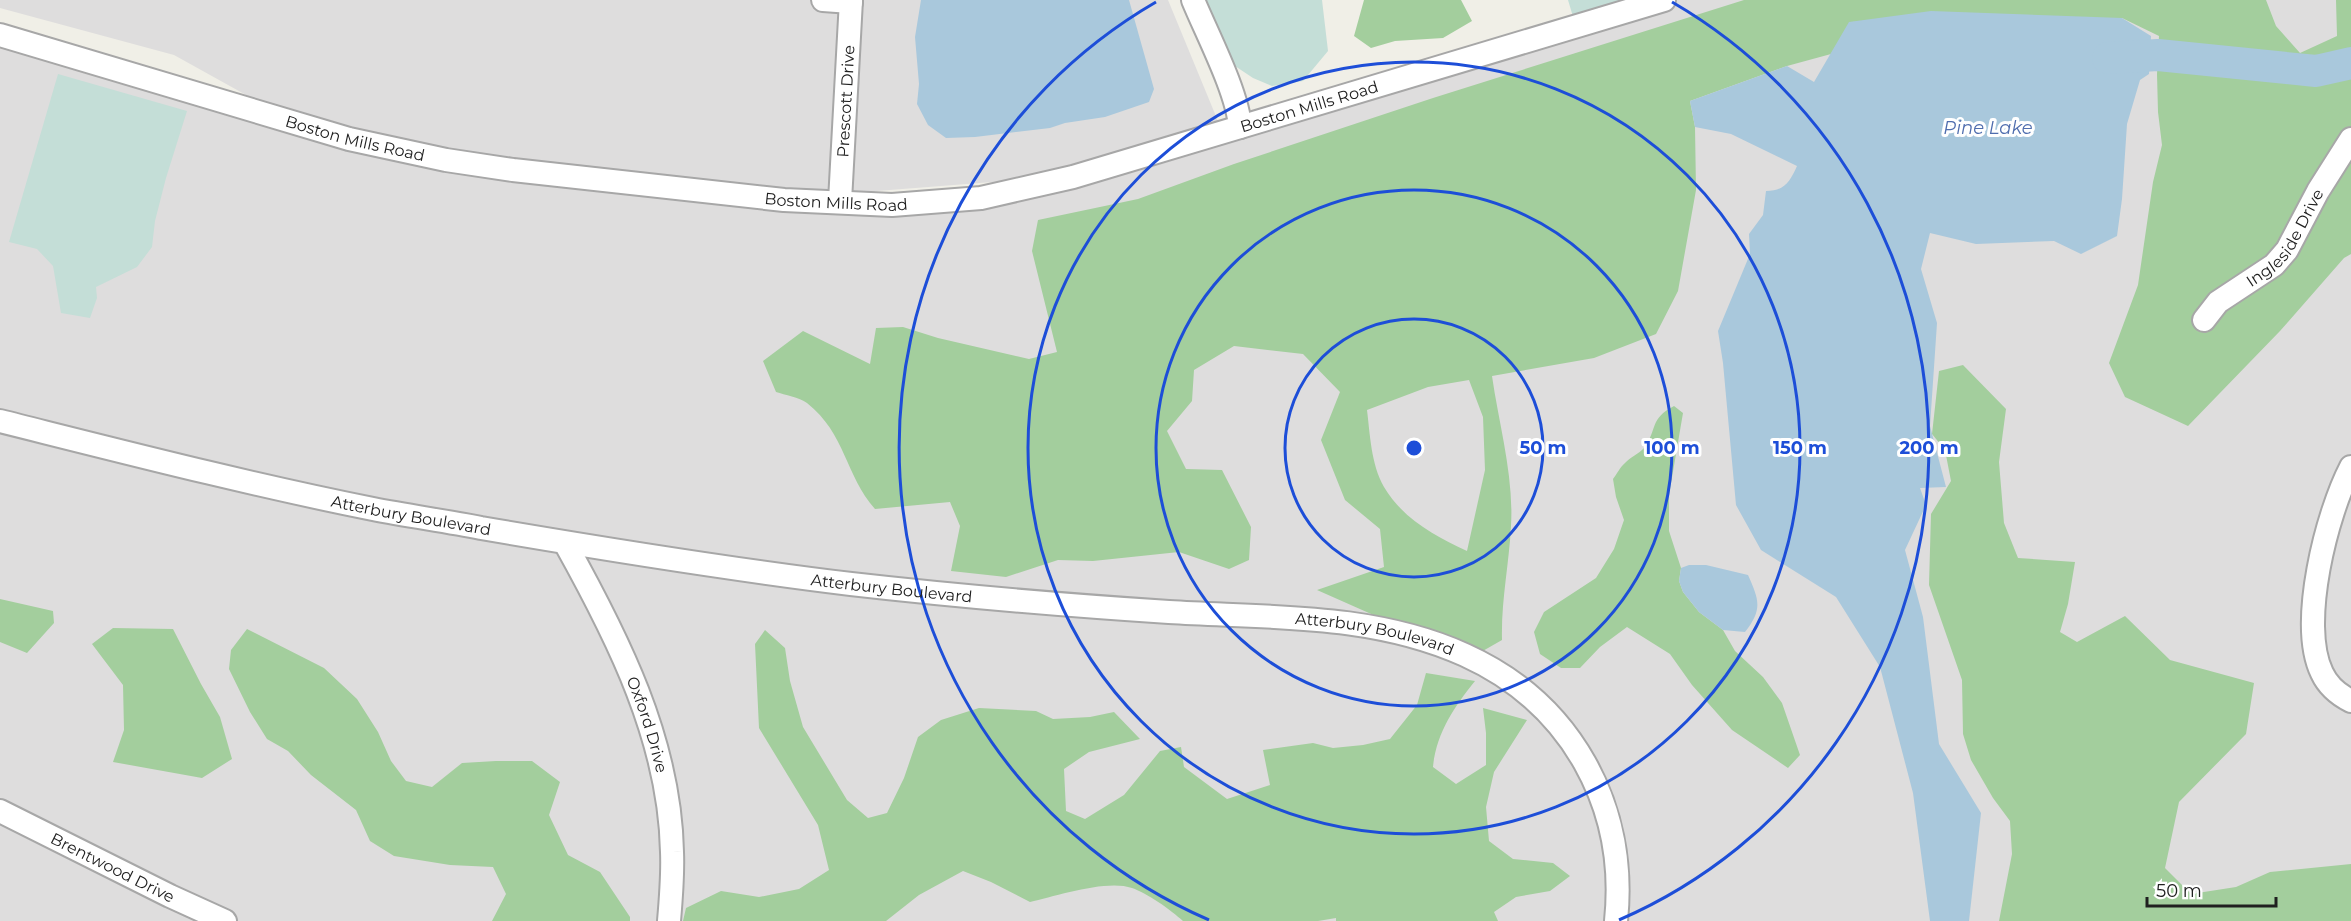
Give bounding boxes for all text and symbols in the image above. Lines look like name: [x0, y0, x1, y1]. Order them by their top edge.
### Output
street label: Prescott Drive: [833, 44, 858, 158]
street label: Boston Mills Road: [1238, 77, 1380, 136]
street label: Boston Mills Road: [283, 111, 427, 165]
water label: Pine Lake: [1943, 117, 2033, 139]
street label: Ingleside Drive: [2242, 185, 2327, 290]
street label: Boston Mills Road: [764, 188, 908, 215]
text: 50 m: [1520, 437, 1566, 459]
text: 100 m: [1644, 437, 1700, 459]
text: 150 m: [1773, 437, 1827, 459]
text: 200 m: [1899, 437, 1959, 459]
centre of rings: [1404, 438, 1424, 458]
street label: Atterbury Boulevard: [330, 491, 493, 539]
street label: Atterbury Boulevard: [810, 570, 973, 606]
street label: Atterbury Boulevard: [1295, 609, 1457, 659]
street label: Oxford Drive: [623, 673, 672, 775]
street label: Brentwood Drive: [48, 828, 178, 906]
scale bar: [2147, 870, 2276, 908]
text: 50 m: [2156, 880, 2202, 902]

